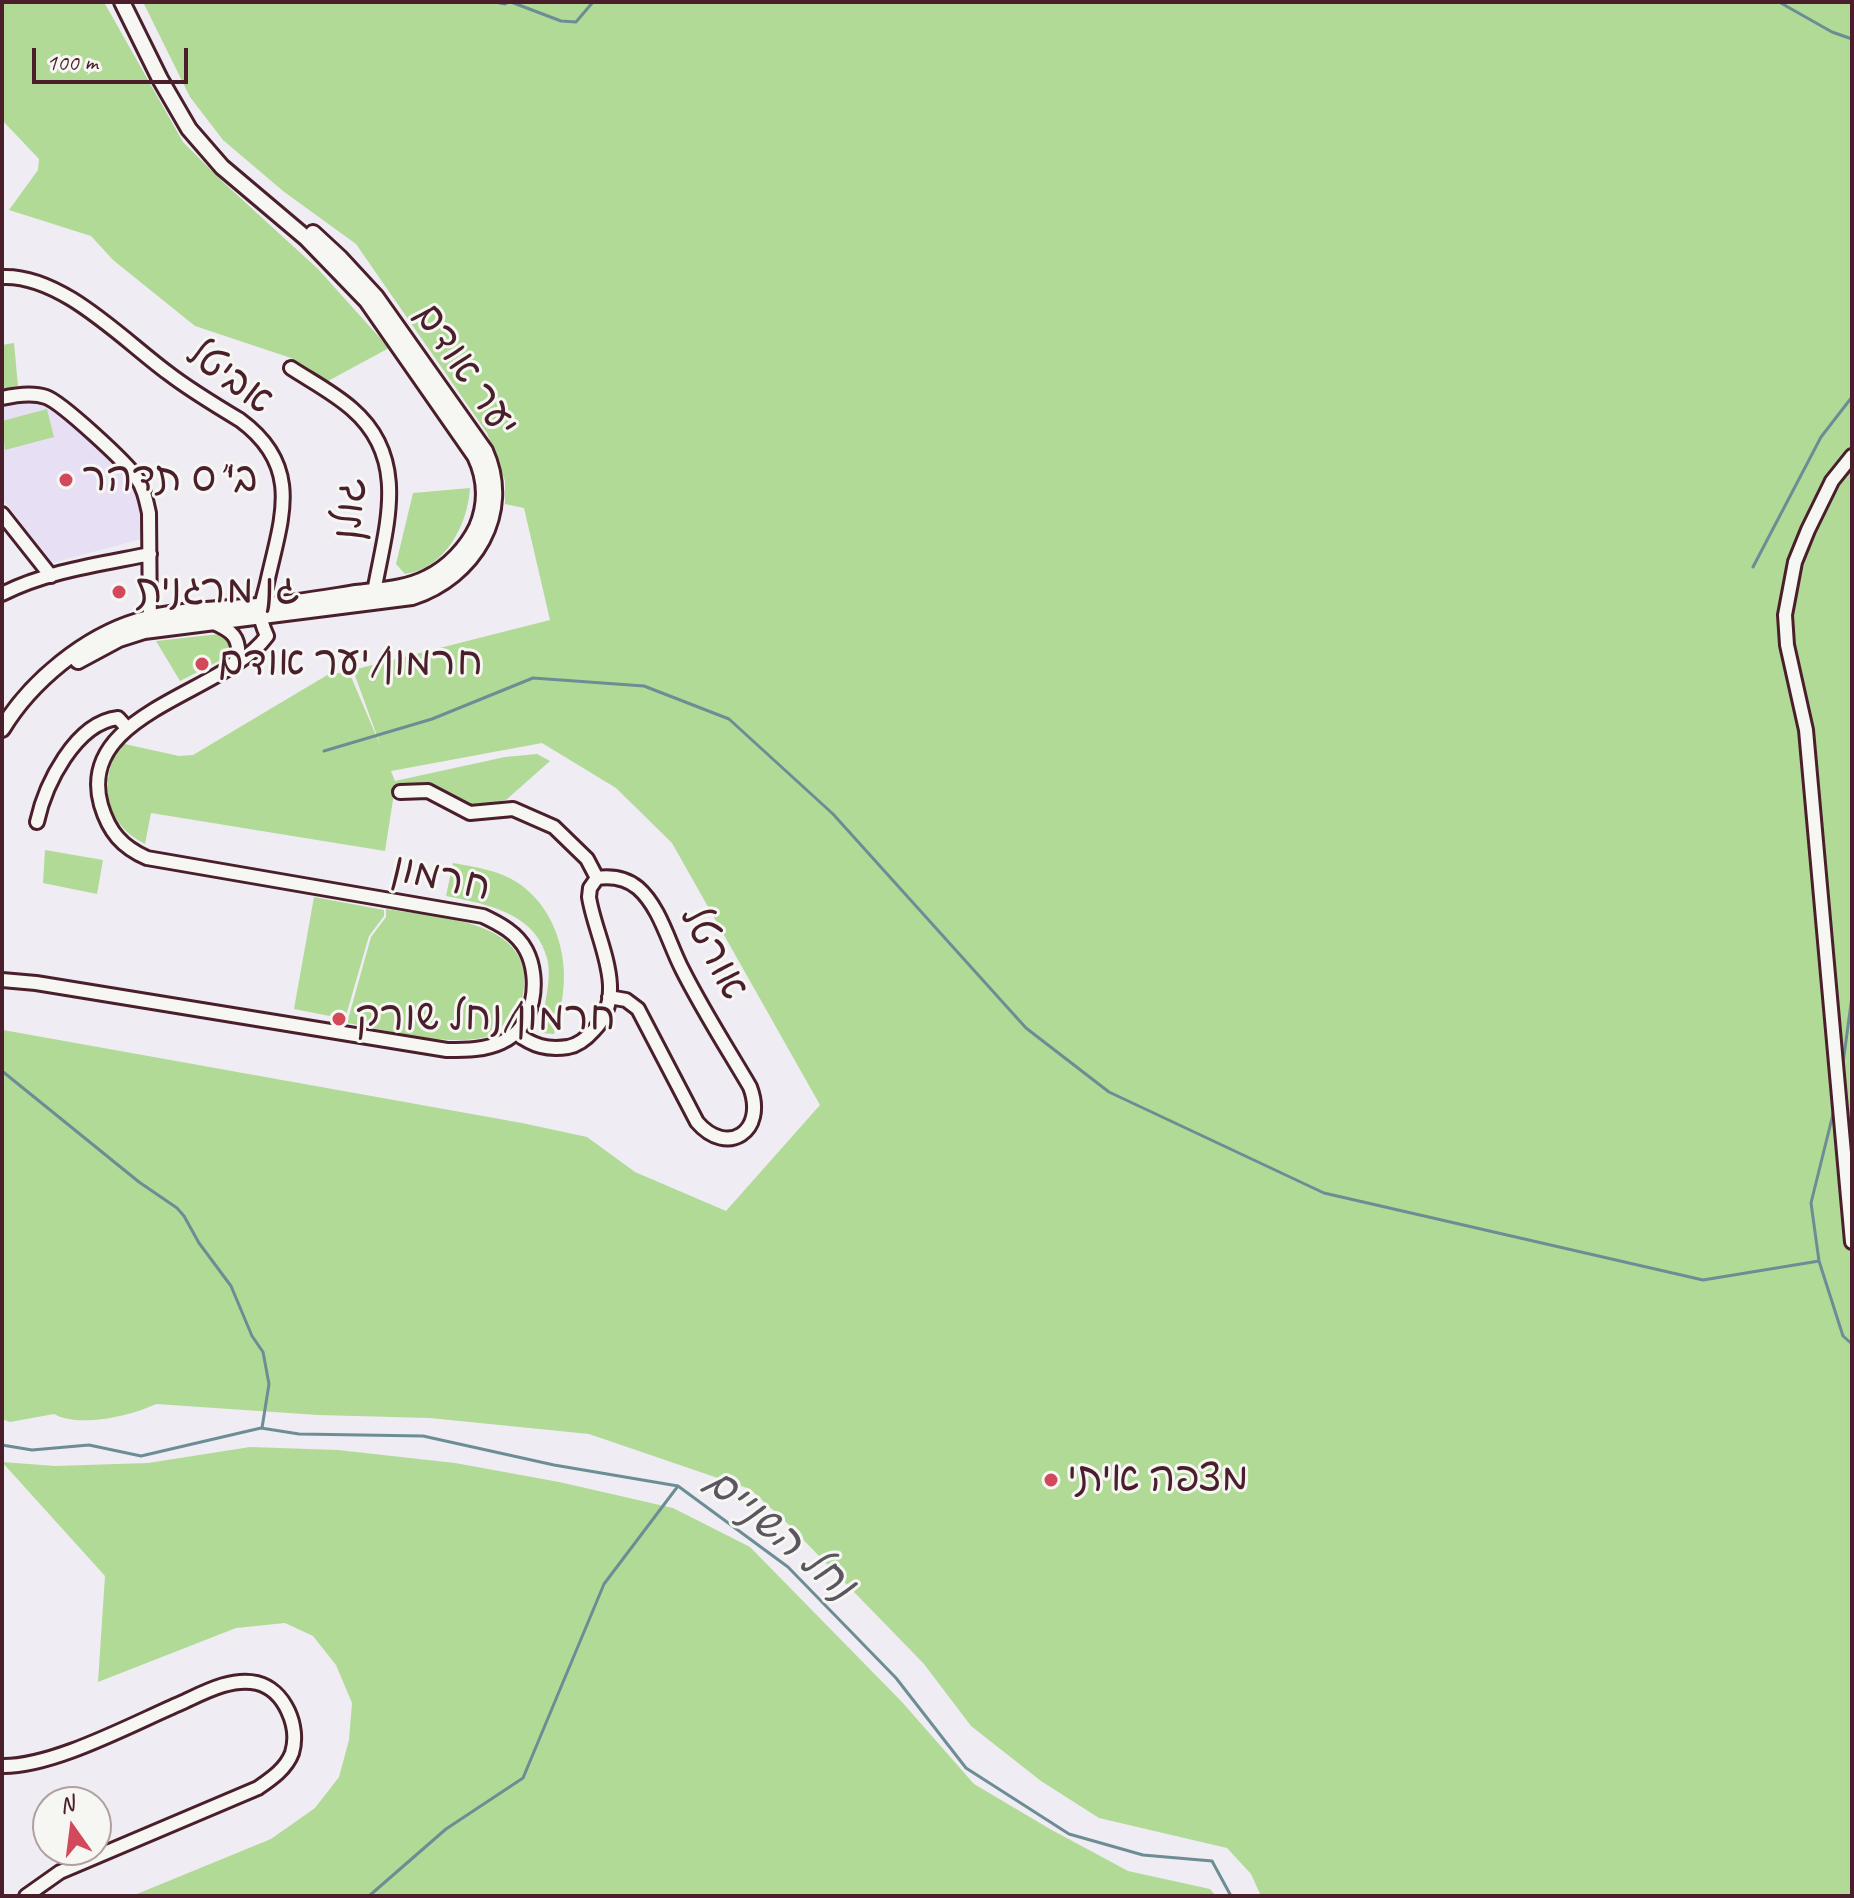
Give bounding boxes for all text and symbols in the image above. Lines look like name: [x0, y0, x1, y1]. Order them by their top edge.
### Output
scale bar: [36, 32, 192, 82]
text: 100 m: [46, 47, 98, 77]
street label: יער אודם: [403, 295, 527, 447]
street label: אביטל: [176, 330, 282, 426]
place label: בי"ס תדהר: [82, 456, 258, 504]
marker: בי"ס תדהר: [57, 471, 75, 489]
street label: גולן: [325, 476, 377, 542]
place label: גן מרגנית: [135, 568, 300, 616]
marker: גן מרגנית: [110, 583, 128, 601]
place label: חרמון/יער אודם: [218, 640, 483, 688]
marker: חרמון/יער אודם: [193, 655, 211, 673]
street label: חרמון: [387, 845, 495, 913]
street label: אורטל: [668, 898, 758, 1008]
place label: חרמון/נחל שורק: [355, 995, 616, 1043]
marker: חרמון/נחל שורק: [330, 1010, 348, 1028]
place label: מצפה איתי: [1067, 1456, 1248, 1504]
water label: נחל השניים: [694, 1458, 864, 1612]
marker: מצפה איתי: [1042, 1471, 1060, 1489]
north arrow: [32, 1786, 112, 1866]
text: N: [57, 1789, 77, 1820]

